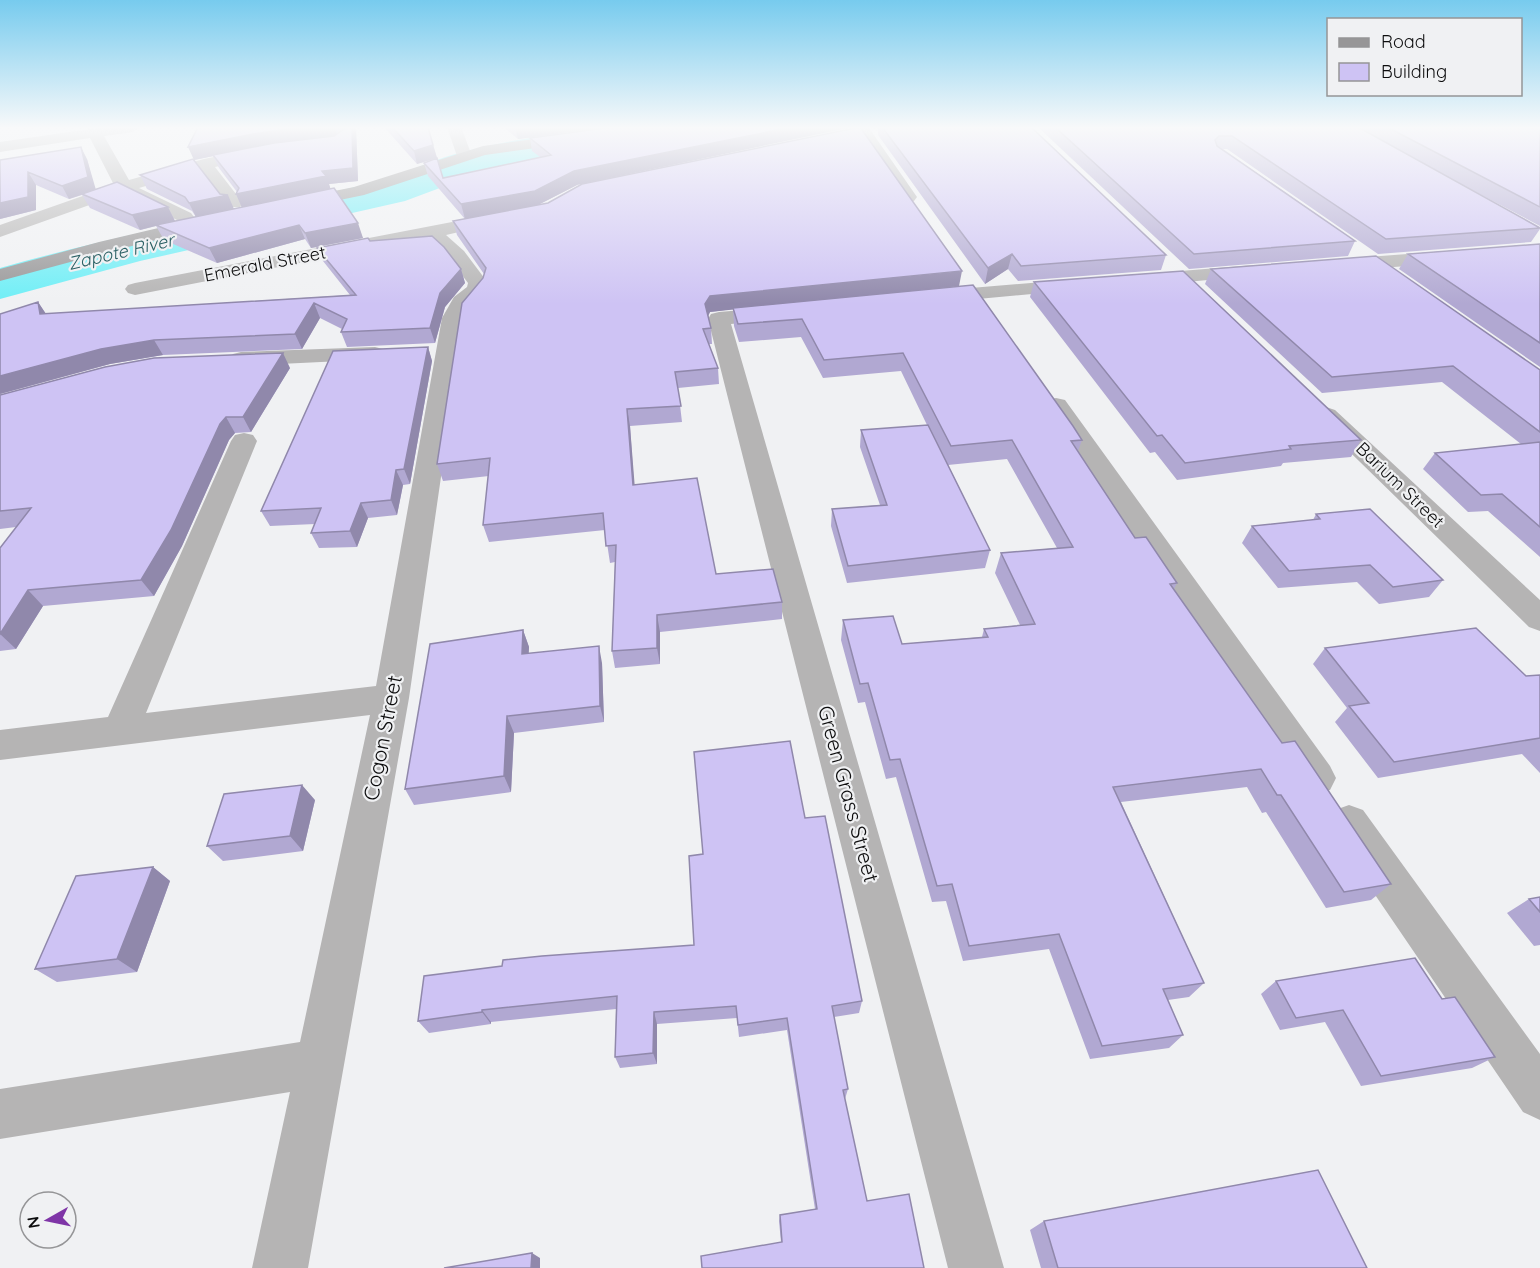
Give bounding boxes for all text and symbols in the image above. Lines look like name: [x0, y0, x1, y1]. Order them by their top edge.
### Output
legend: [1327, 18, 1522, 96]
text: Road: [1381, 30, 1426, 53]
text: Building: [1381, 60, 1447, 83]
water label: Zapote River: [66, 228, 178, 275]
street label: Emerald Street: [202, 240, 328, 287]
street label: Barium Street: [1351, 437, 1449, 533]
street label: Cogon Street: [357, 673, 407, 803]
street label: Green Grass Street: [813, 703, 885, 885]
north arrow: [18, 1190, 78, 1250]
text: N: [22, 1215, 44, 1230]

